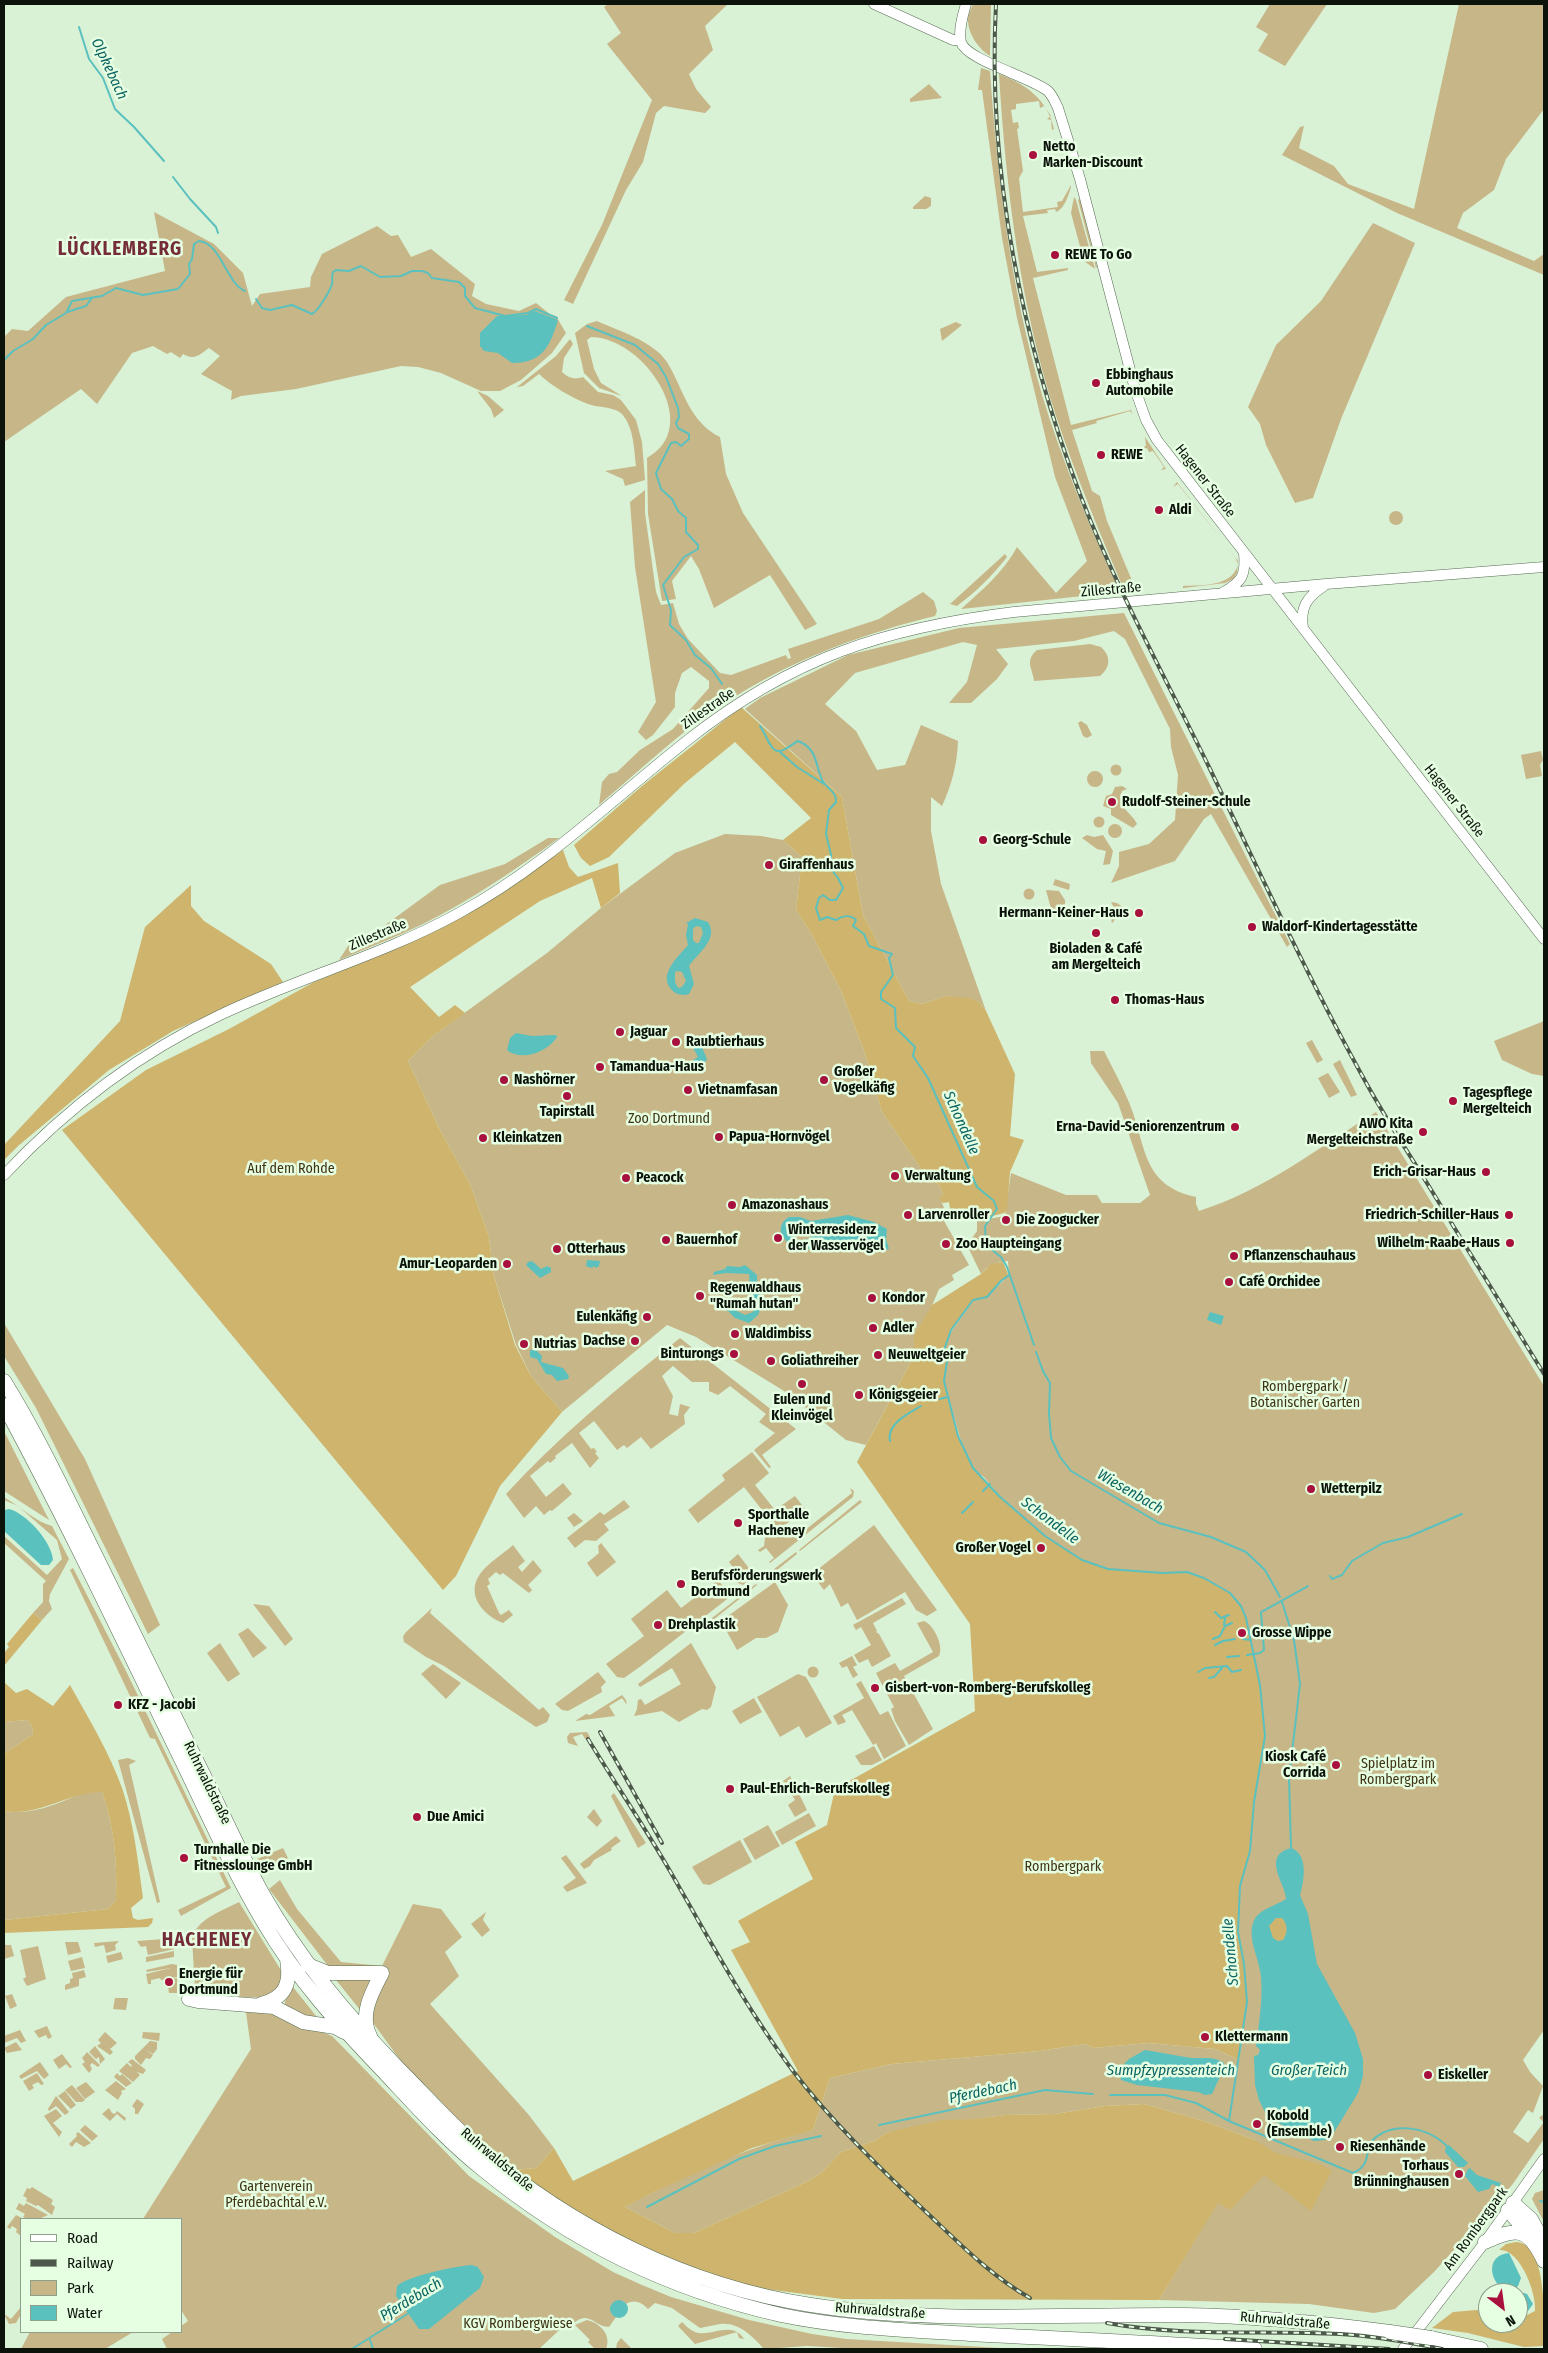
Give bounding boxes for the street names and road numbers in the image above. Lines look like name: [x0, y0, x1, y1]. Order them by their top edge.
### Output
street label: Hagener Straße: [1171, 441, 1239, 521]
street label: Zillestraße: [1080, 579, 1142, 601]
street label: Zillestraße: [678, 685, 738, 733]
street label: Hagener Straße: [1420, 761, 1488, 841]
street label: Zillestraße: [347, 915, 409, 955]
street label: Ruhrwaldstraße: [180, 1739, 234, 1827]
street label: Ruhrwaldstraße: [457, 2125, 537, 2195]
street label: Am Rombergpark: [1440, 2184, 1512, 2274]
street label: Ruhrwaldstraße: [834, 2299, 926, 2323]
street label: Ruhrwaldstraße: [1239, 2309, 1331, 2333]

